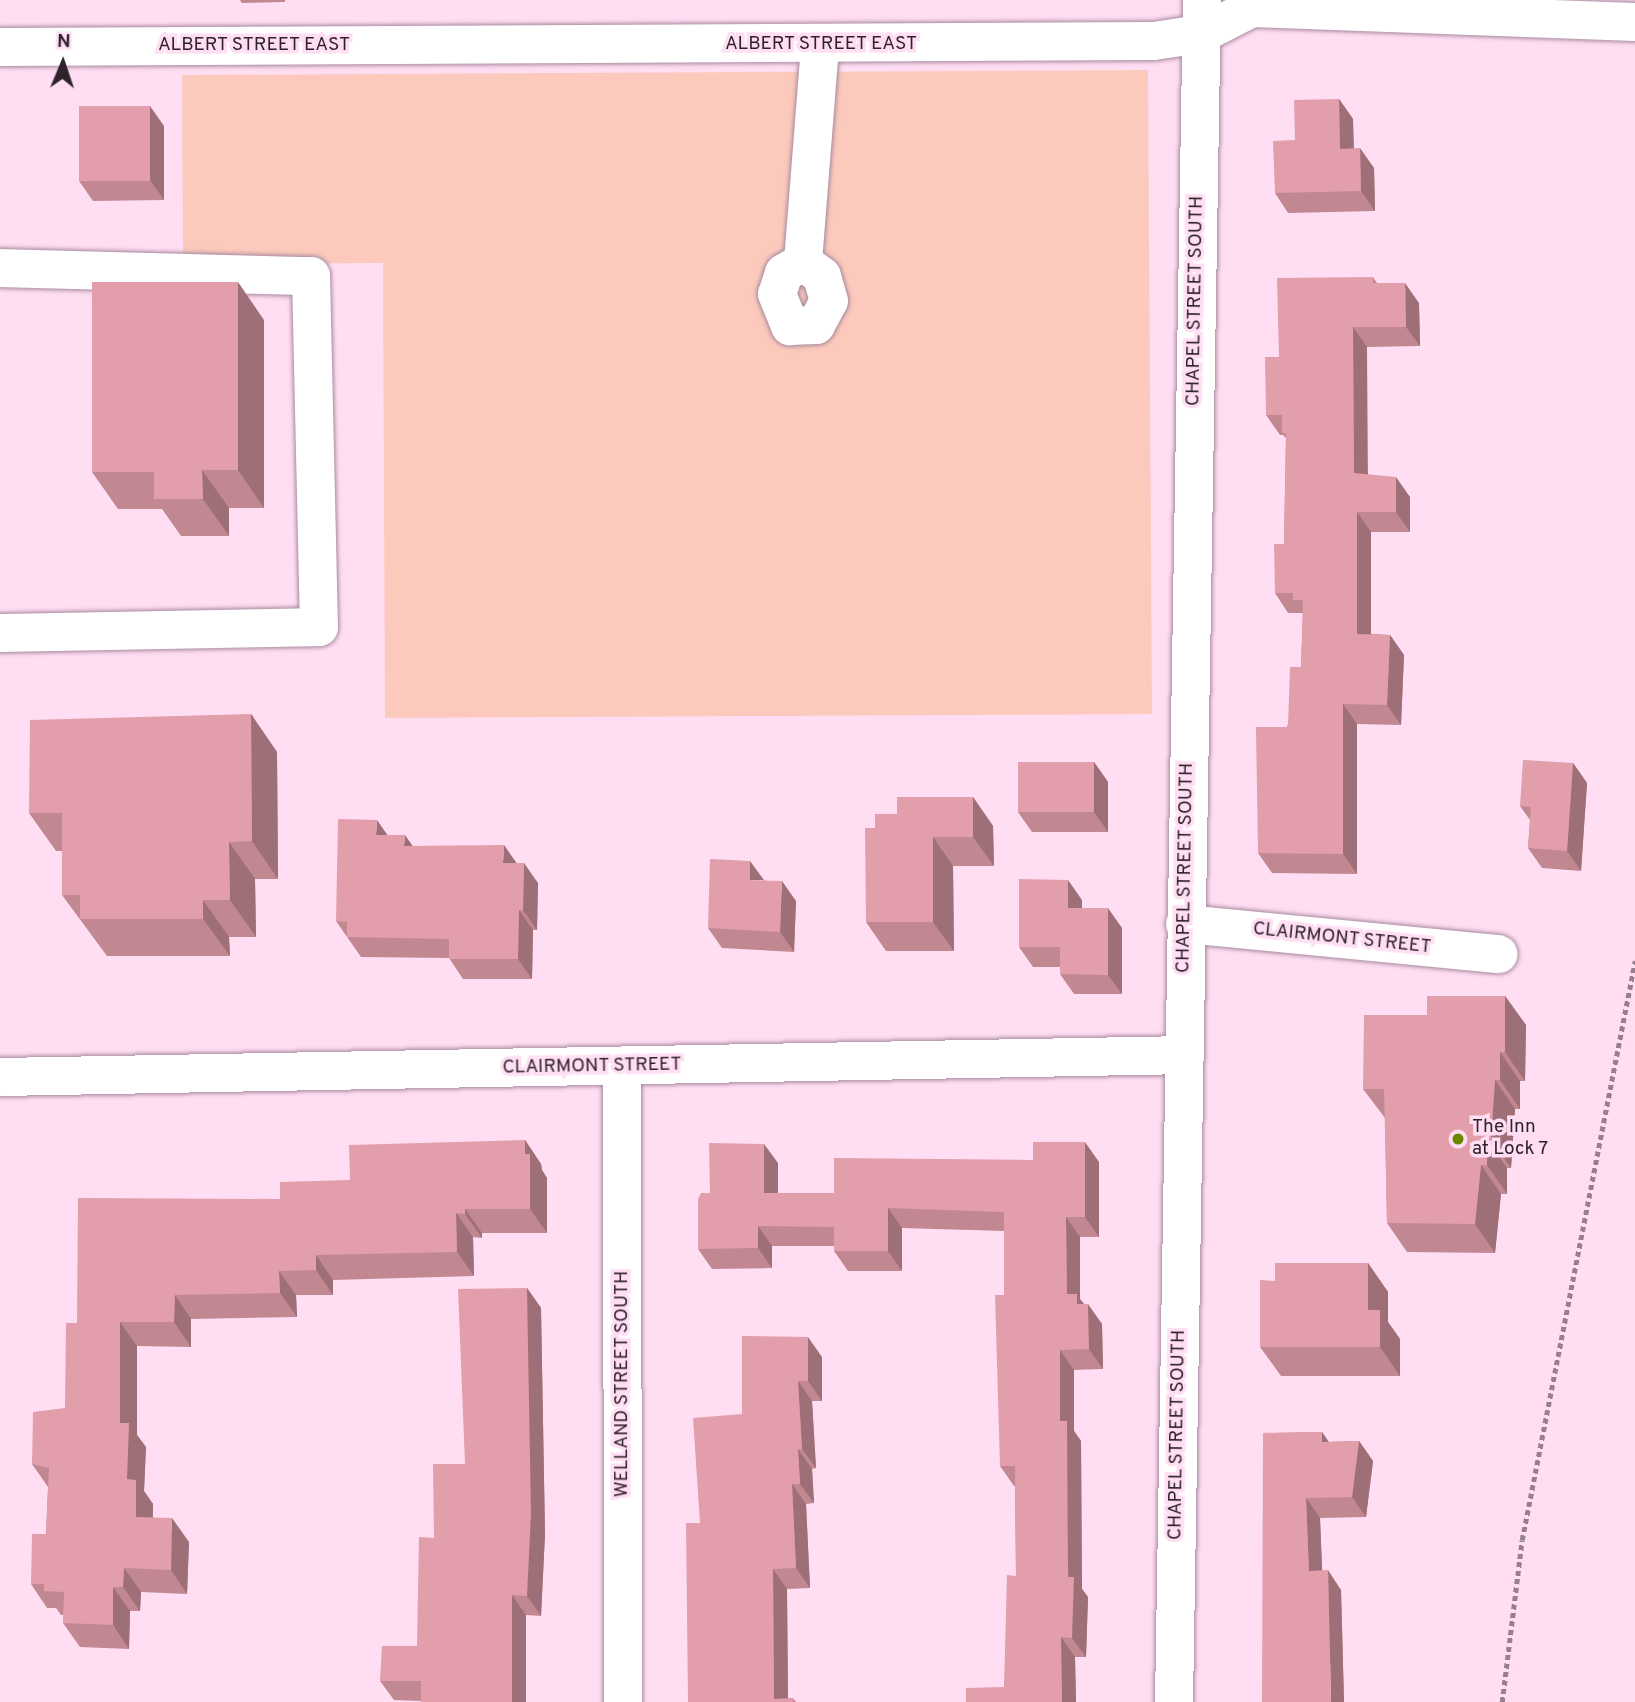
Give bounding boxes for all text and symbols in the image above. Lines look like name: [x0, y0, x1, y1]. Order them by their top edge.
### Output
north arrow: [28, 28, 98, 98]
text: N: [56, 30, 71, 54]
street label: ALBERT STREET EAST: [724, 34, 918, 56]
street label: ALBERT STREET EAST: [157, 35, 351, 57]
street label: CHAPEL STREET SOUTH: [1183, 195, 1209, 407]
street label: CHAPEL STREET SOUTH: [1173, 762, 1199, 974]
street label: CLAIRMONT STREET: [1251, 918, 1433, 960]
street label: CLAIRMONT STREET: [502, 1054, 682, 1080]
place label: The Inn at Lock 7: [1472, 1117, 1549, 1161]
marker: The Inn at Lock 7: [1450, 1131, 1466, 1147]
street label: WELLAND STREET SOUTH: [612, 1270, 634, 1498]
street label: CHAPEL STREET SOUTH: [1165, 1329, 1191, 1541]

